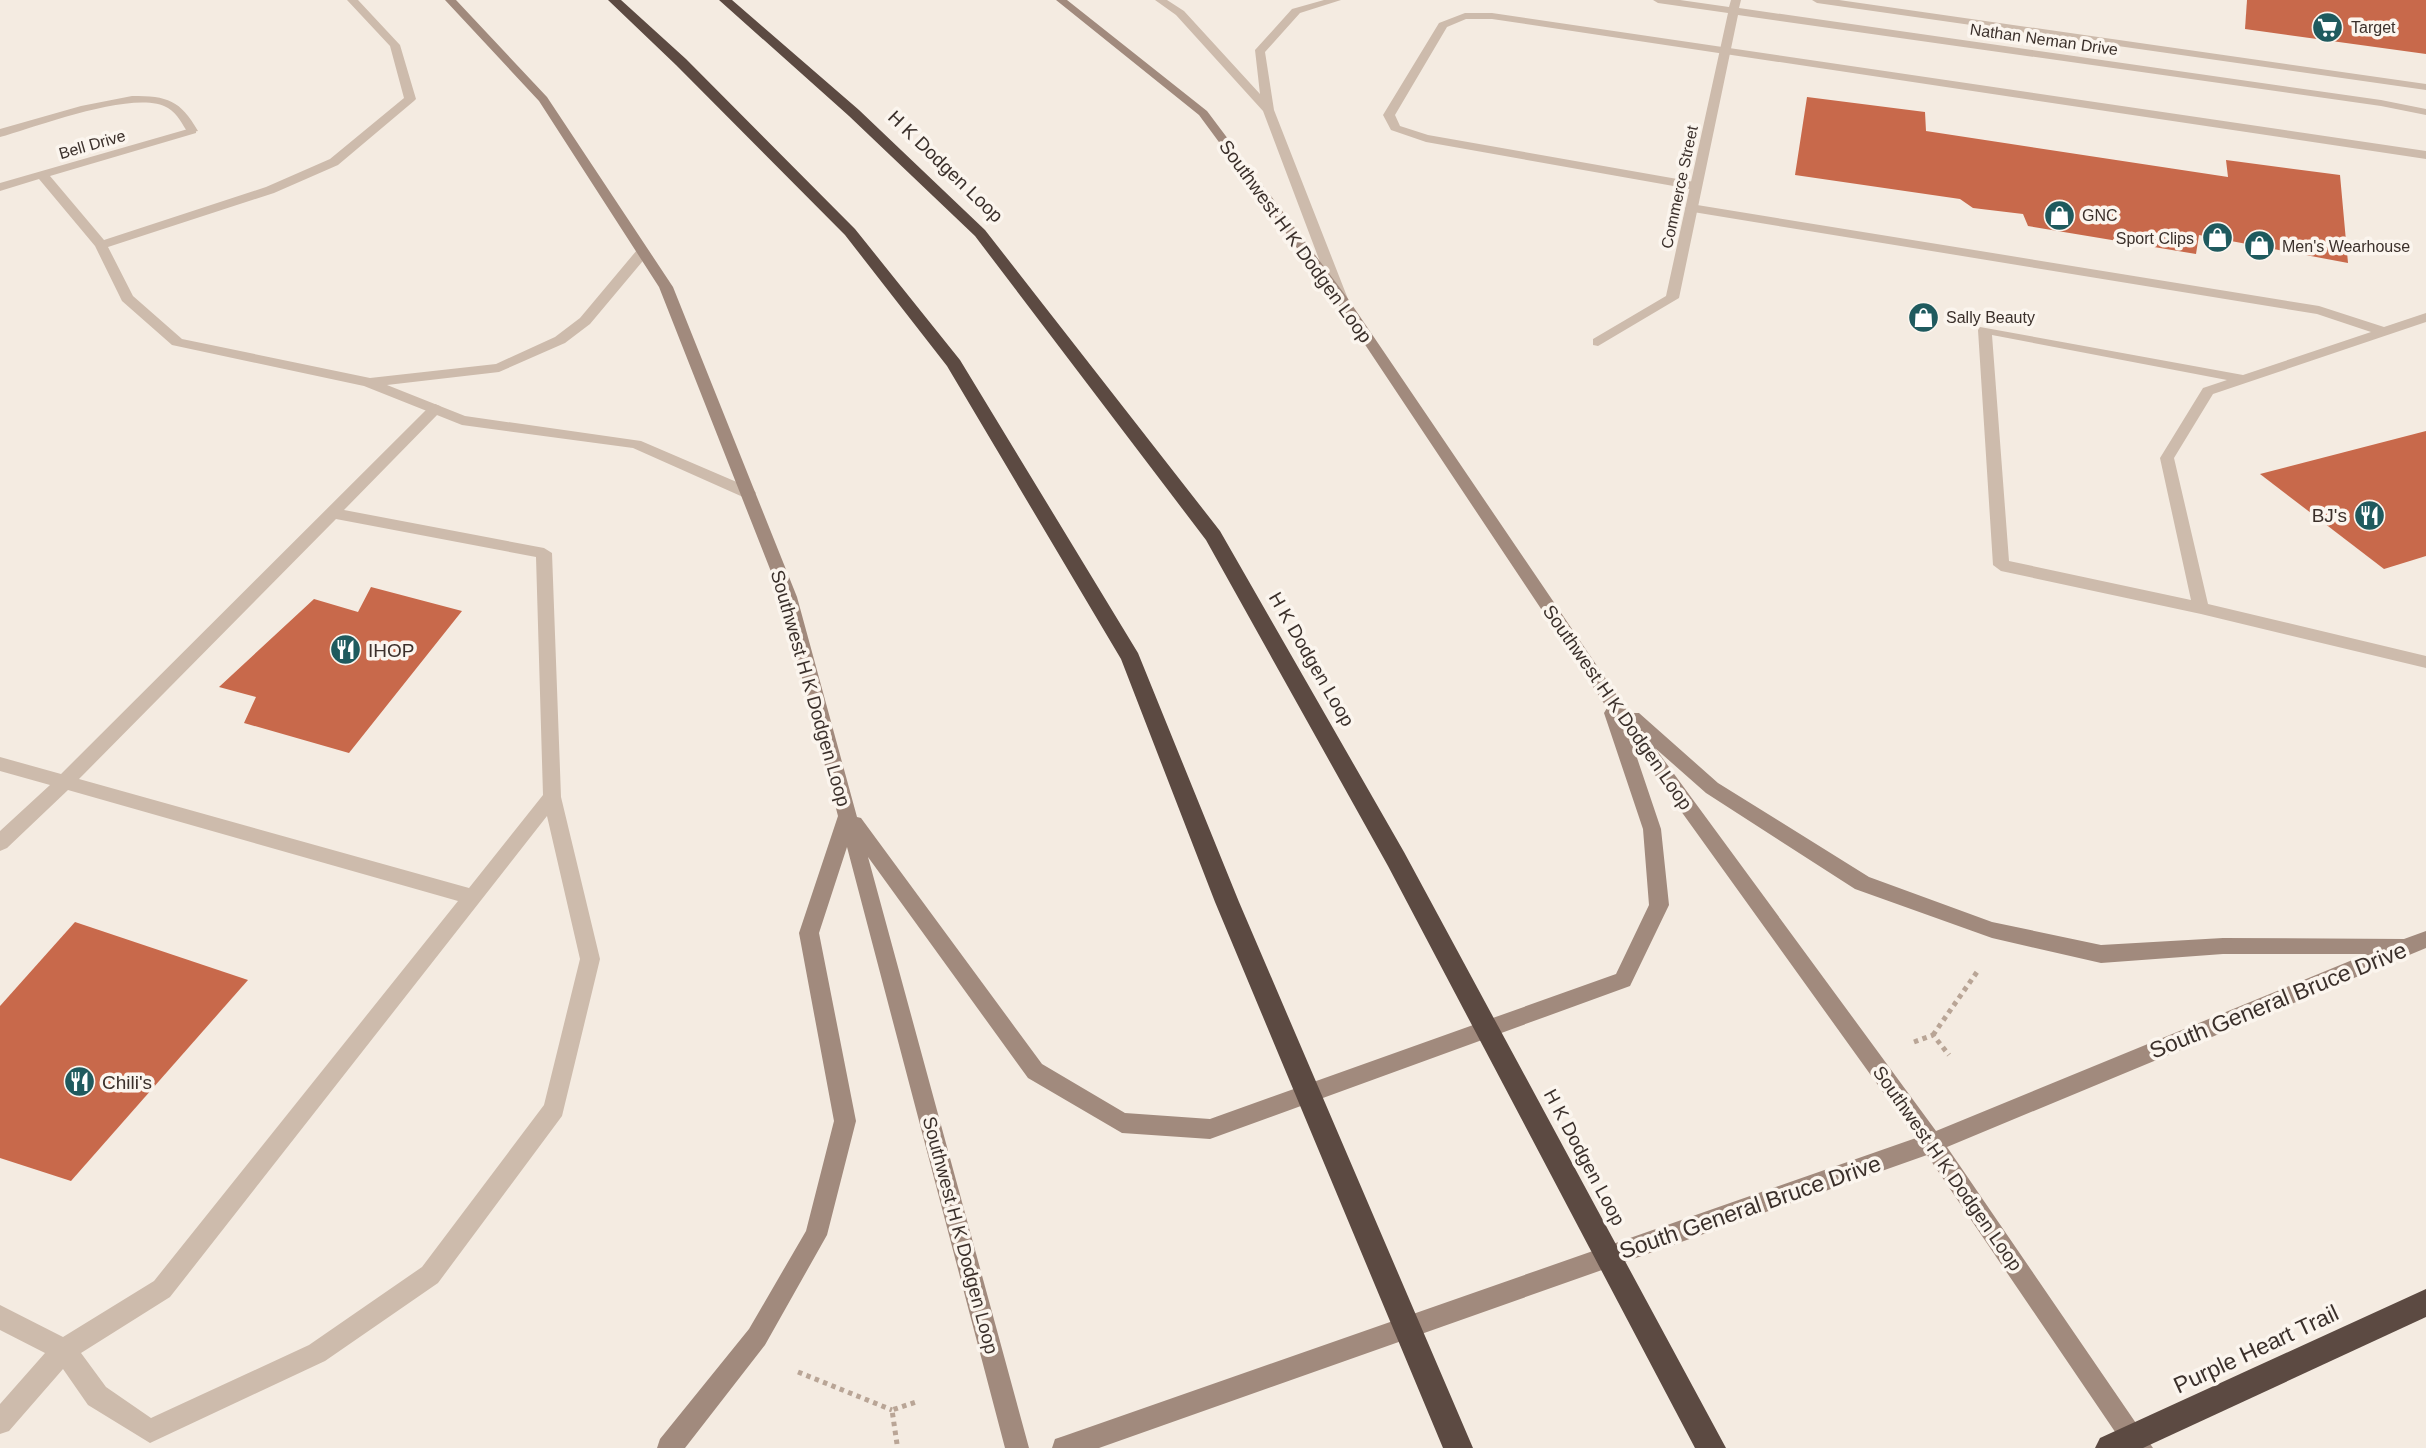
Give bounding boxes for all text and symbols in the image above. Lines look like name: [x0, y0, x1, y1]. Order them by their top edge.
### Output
supermarket icon: Target: [2311, 10, 2345, 44]
place label: Target: [2351, 19, 2396, 36]
street label: Nathan Neman Drive: [1969, 21, 2119, 58]
street label: H K Dodgen Loop: [884, 106, 1007, 226]
street label: Commerce Street: [1658, 123, 1701, 250]
street label: Bell Drive: [57, 127, 127, 162]
street label: Southwest H K Dodgen Loop: [1215, 136, 1376, 347]
shop icon: GNC: [2042, 198, 2076, 232]
place label: GNC: [2082, 207, 2118, 224]
shop icon: Sport Clips: [2200, 221, 2234, 255]
shop icon: Men's Wearhouse: [2242, 229, 2276, 263]
place label: Sport Clips: [2116, 230, 2194, 247]
place label: Men's Wearhouse: [2282, 238, 2410, 255]
shop icon: Sally Beauty: [1906, 300, 1940, 334]
place label: Sally Beauty: [1946, 309, 2035, 326]
restaurant icon: BJ's: [2353, 498, 2387, 532]
place label: BJ's: [2312, 505, 2347, 526]
street label: Southwest H K Dodgen Loop: [767, 567, 854, 809]
street label: H K Dodgen Loop: [1265, 589, 1358, 730]
street label: Southwest H K Dodgen Loop: [1539, 601, 1696, 814]
restaurant icon: IHOP: [328, 633, 362, 667]
place label: IHOP: [368, 640, 414, 661]
street label: South General Bruce Drive: [2146, 936, 2410, 1064]
street label: Southwest H K Dodgen Loop: [1869, 1062, 2026, 1275]
restaurant icon: Chili's: [62, 1065, 96, 1099]
place label: Chili's: [102, 1072, 152, 1093]
street label: H K Dodgen Loop: [1540, 1086, 1629, 1229]
street label: Southwest H K Dodgen Loop: [919, 1114, 1002, 1356]
street label: South General Bruce Drive: [1616, 1150, 1884, 1264]
street label: Purple Heart Trail: [2169, 1299, 2343, 1399]

